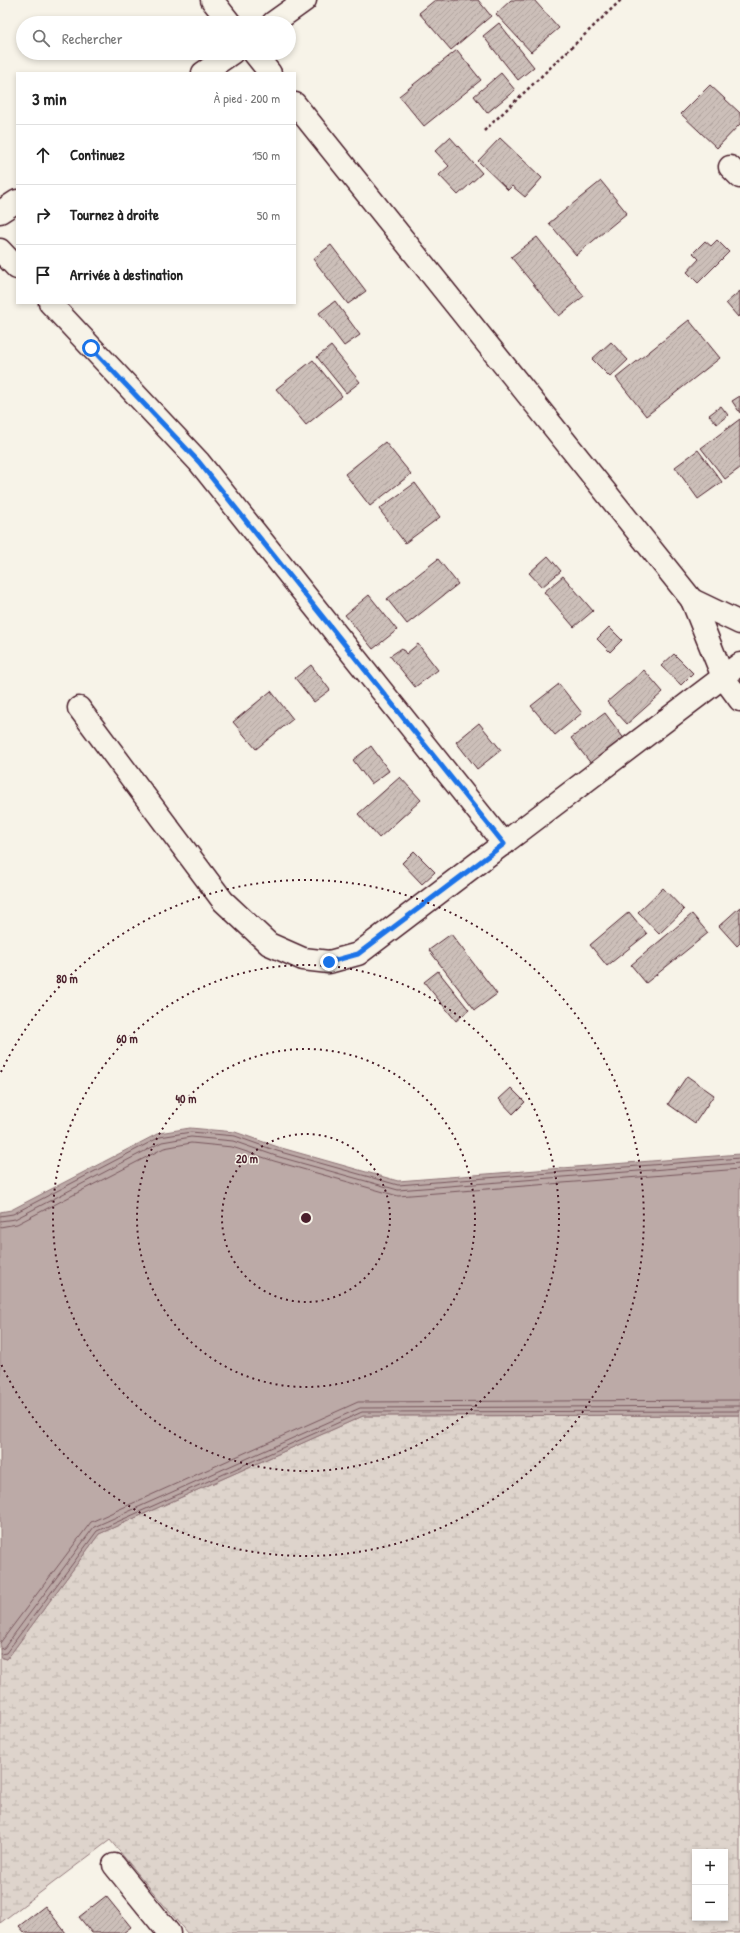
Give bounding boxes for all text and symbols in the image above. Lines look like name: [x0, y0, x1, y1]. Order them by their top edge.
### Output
search box: [16, 16, 296, 60]
icon: search: [30, 27, 52, 49]
text: Rechercher: [62, 28, 123, 49]
text: 3 min: [32, 87, 67, 110]
text: À pied · 200 m: [214, 89, 280, 107]
icon: ahead: [32, 144, 54, 166]
text: Continuez: [70, 144, 125, 165]
text: 150 m: [252, 146, 280, 164]
icon: right: [32, 204, 54, 226]
text: Tournez à droite: [70, 204, 159, 225]
text: 50 m: [257, 206, 280, 224]
icon: arrive: [32, 264, 54, 286]
text: Arrivée à destination: [70, 264, 183, 285]
route start: [82, 339, 100, 357]
route end: [320, 953, 338, 971]
text: 80 m: [56, 970, 78, 987]
text: 60 m: [116, 1030, 138, 1047]
text: 40 m: [176, 1090, 196, 1107]
text: 20 m: [236, 1150, 258, 1167]
centre of rings: [299, 1211, 313, 1225]
map controls: [692, 1849, 728, 1921]
button: +: [692, 1849, 728, 1885]
button: −: [692, 1885, 728, 1921]

